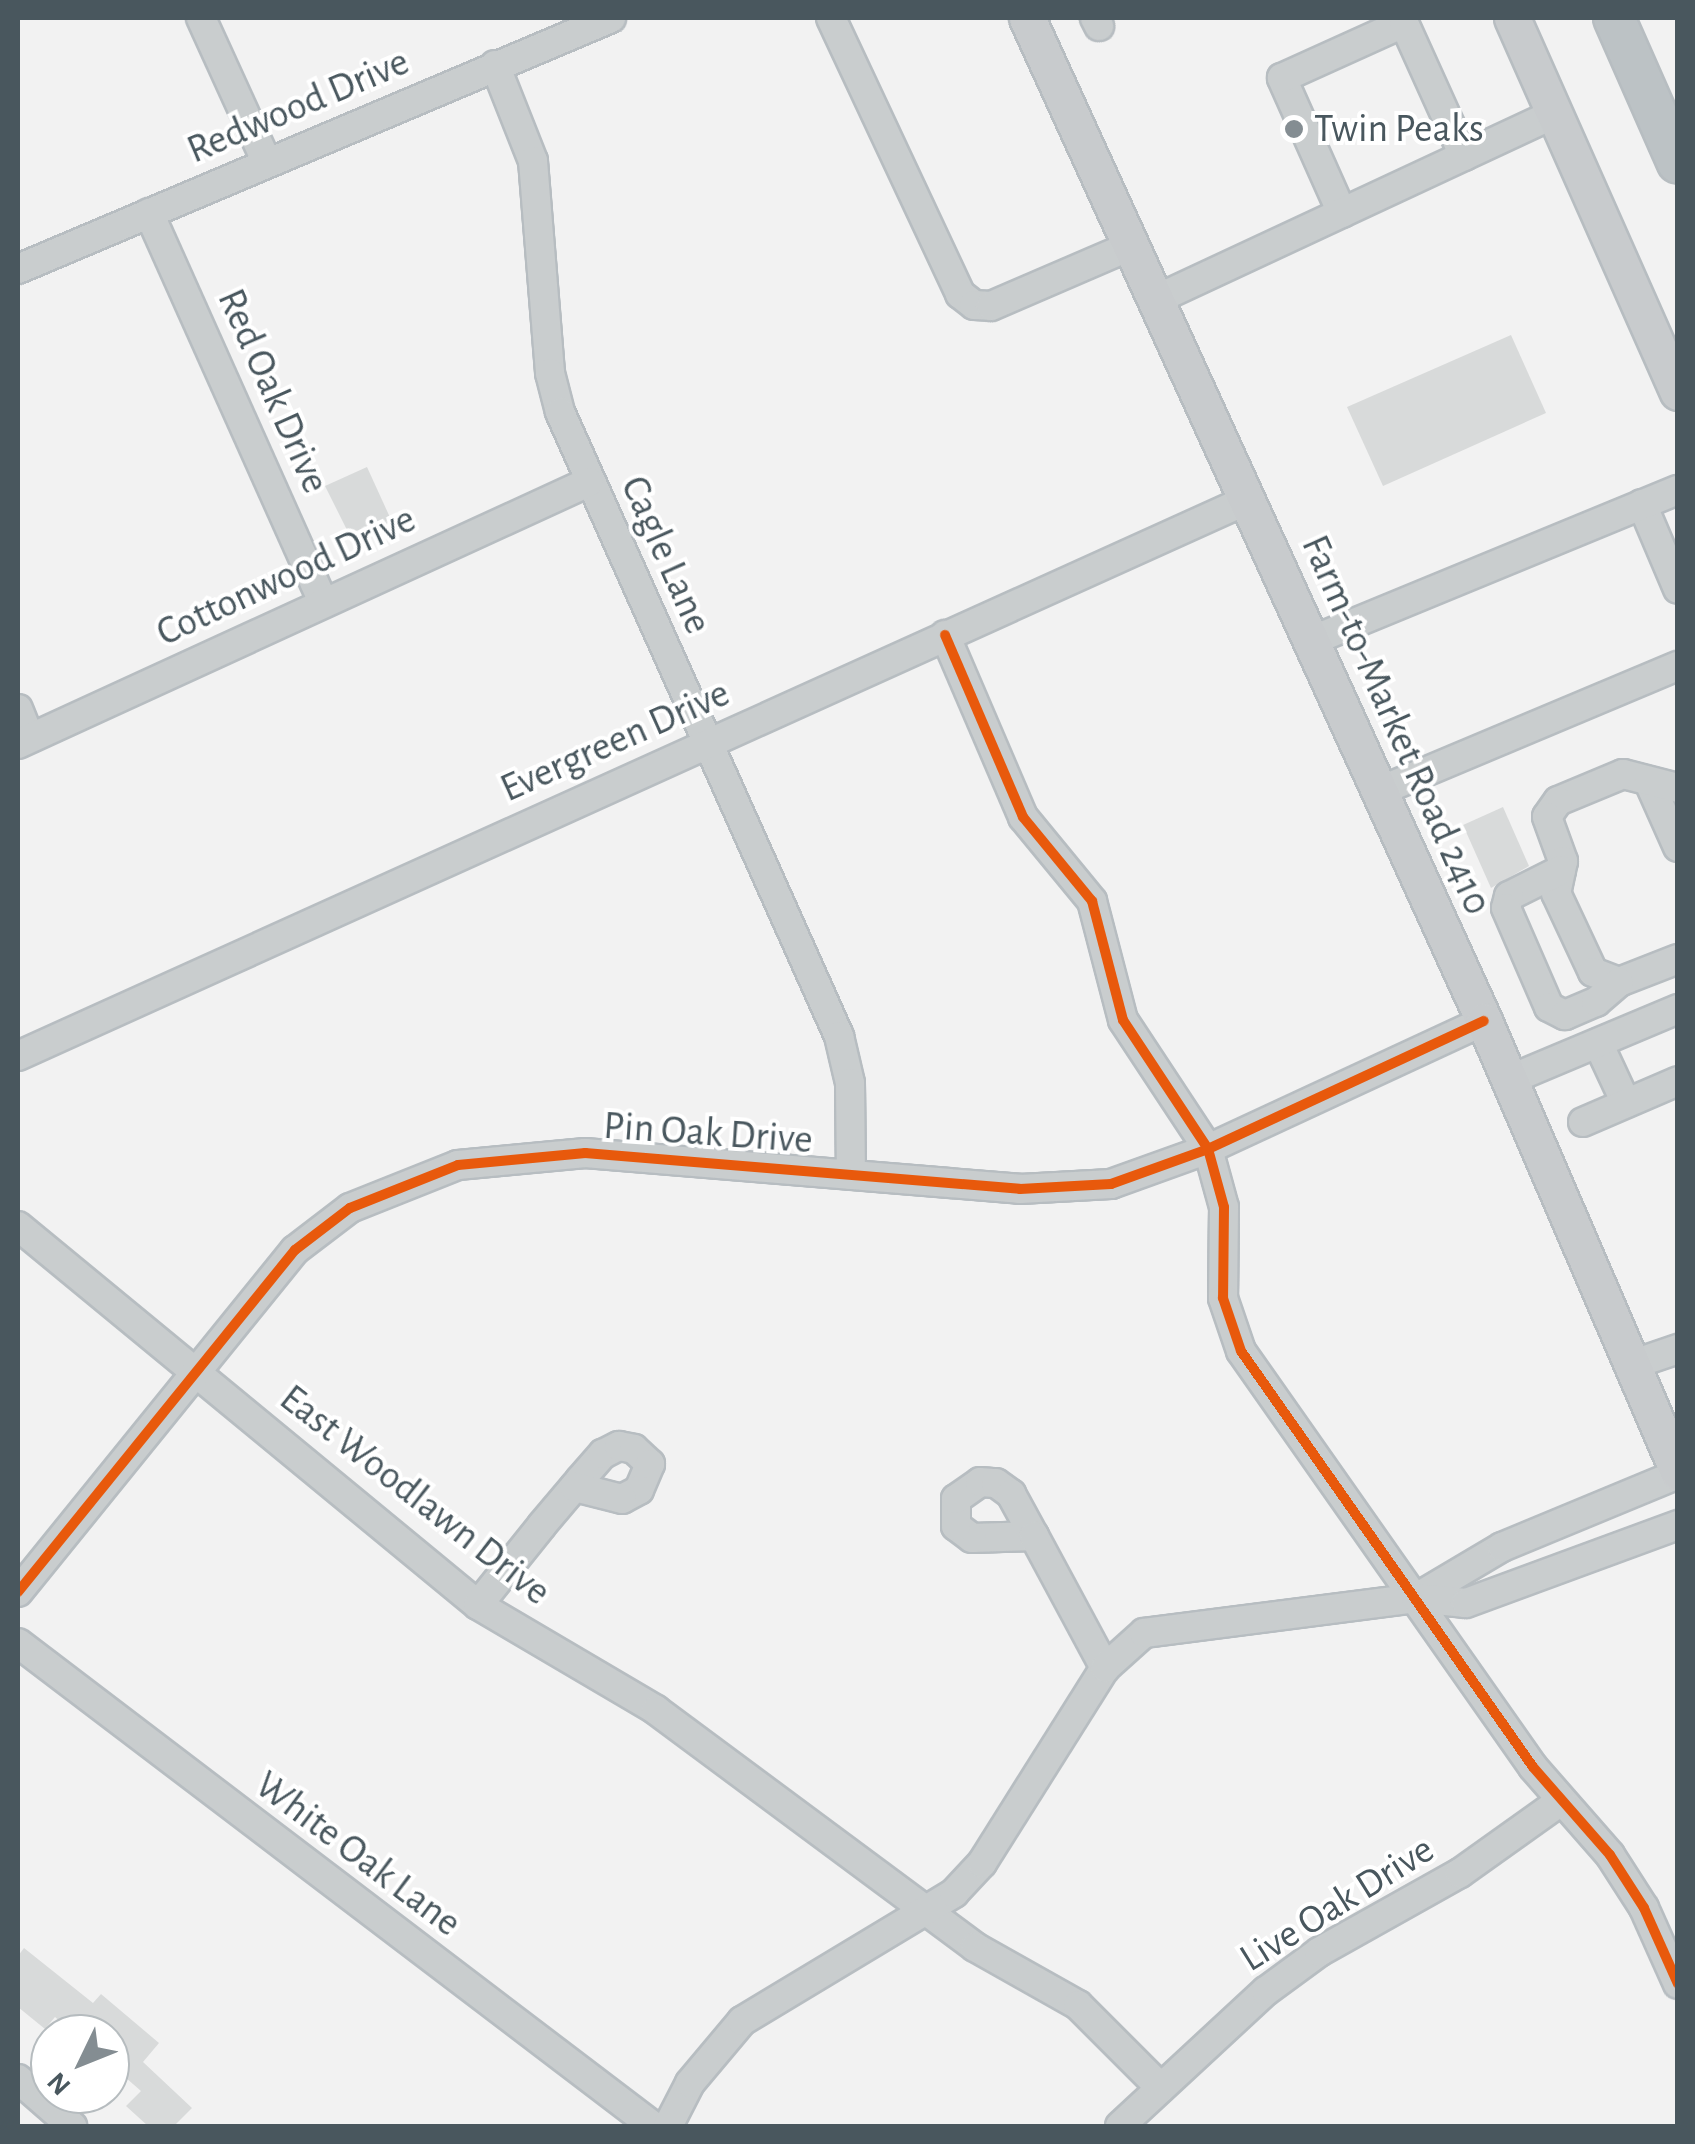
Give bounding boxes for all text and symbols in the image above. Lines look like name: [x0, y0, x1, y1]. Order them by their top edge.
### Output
street label: Redwood Drive: [180, 38, 416, 174]
place label: Twin Peaks: [1314, 105, 1484, 153]
marker: Twin Peaks: [1283, 118, 1305, 140]
street label: Red Oak Drive: [207, 281, 339, 501]
street label: Cagle Lane: [610, 469, 722, 641]
street label: Cottonwood Drive: [149, 495, 423, 657]
street label: Farm-to-Market Road 2410: [1291, 528, 1501, 922]
street label: Evergreen Drive: [493, 669, 737, 813]
street label: Pin Oak Drive: [602, 1102, 814, 1164]
street label: East Woodlawn Drive: [270, 1374, 560, 1616]
street label: White Oak Lane: [246, 1761, 470, 1947]
street label: Live Oak Drive: [1231, 1825, 1443, 1983]
north arrow: [30, 2014, 130, 2114]
text: N: [43, 2066, 76, 2100]

